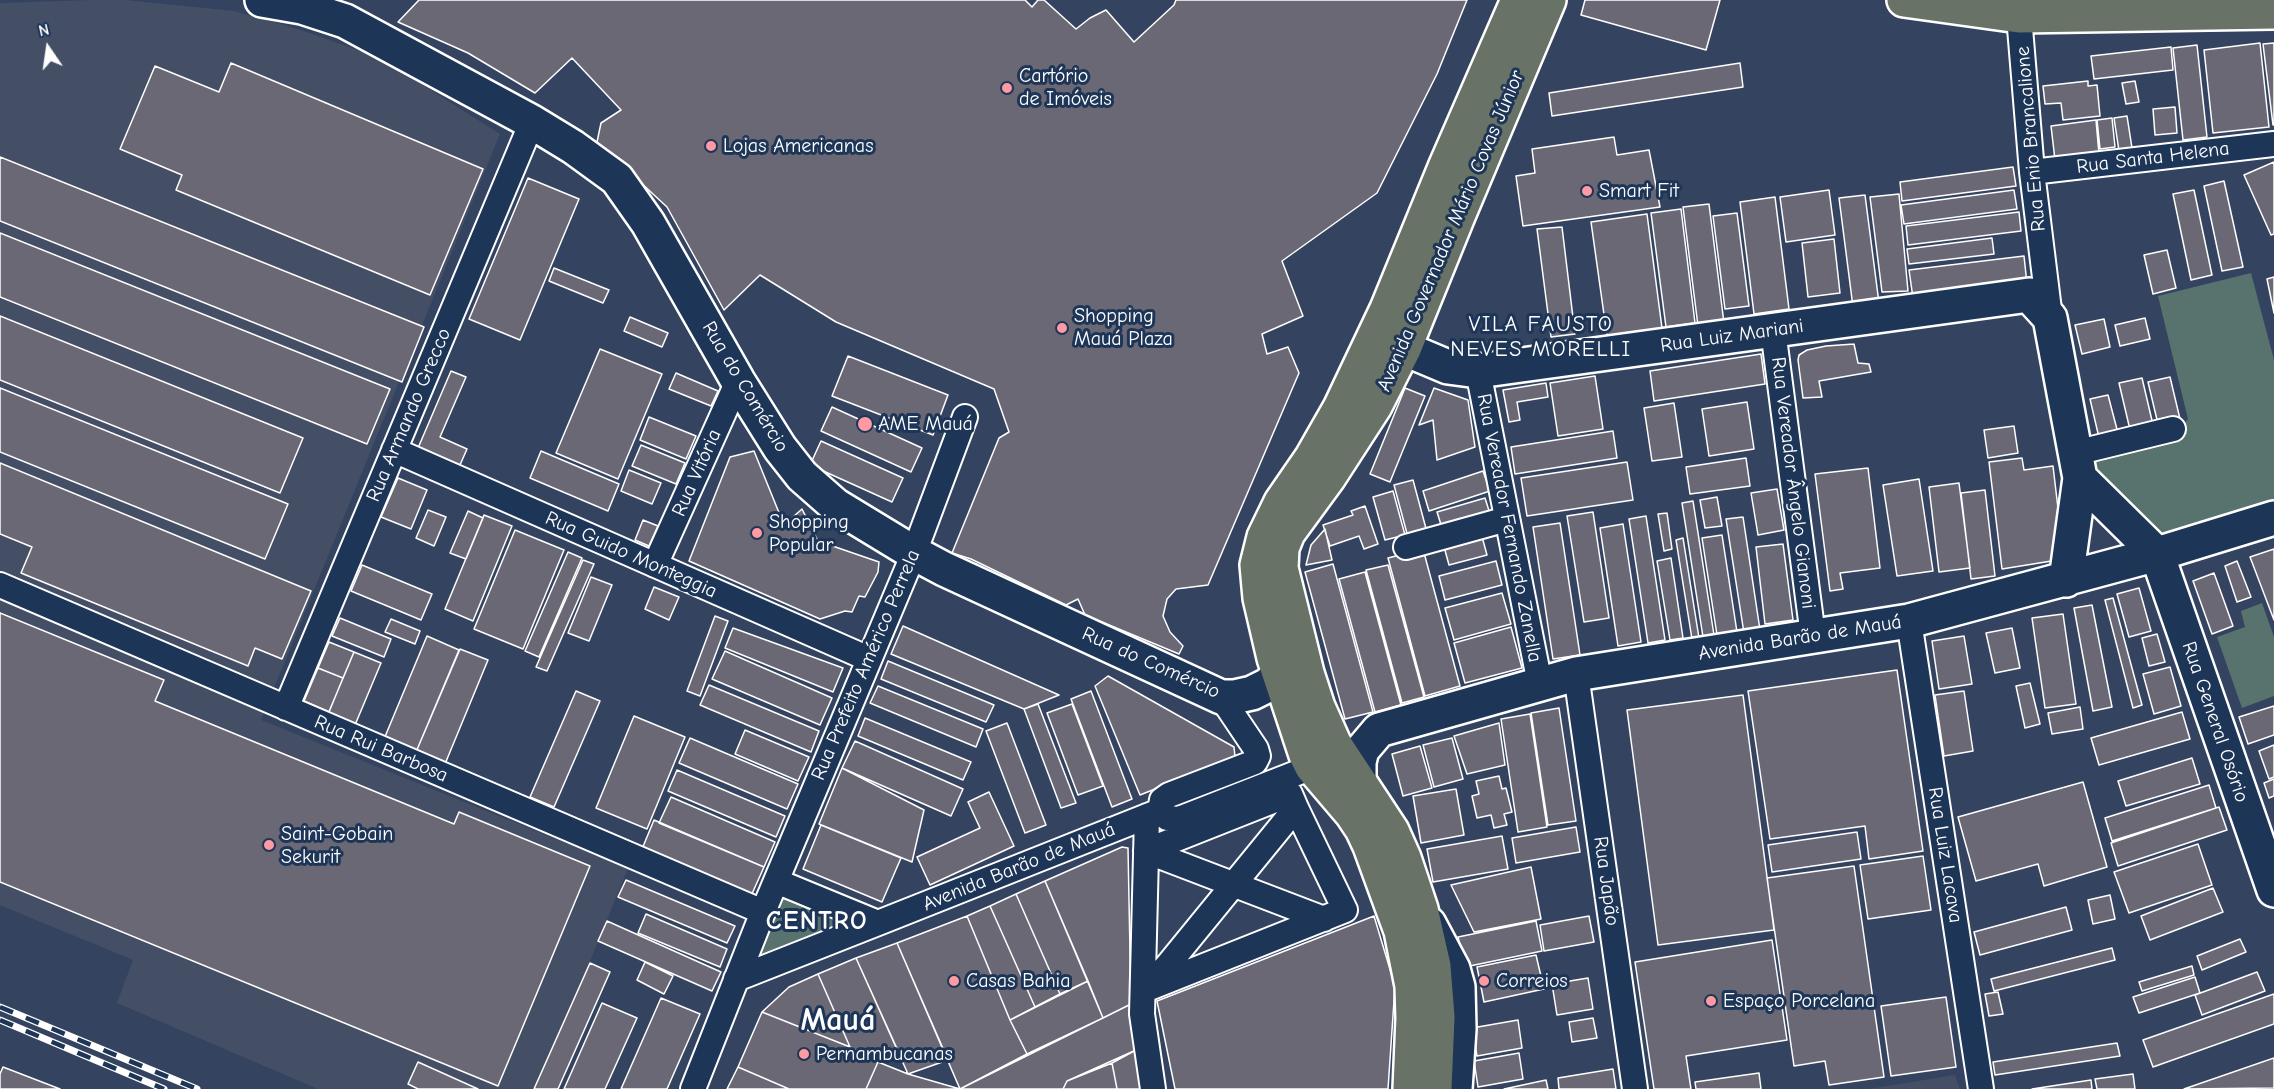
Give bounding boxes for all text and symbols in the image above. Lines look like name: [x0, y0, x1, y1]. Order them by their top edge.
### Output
north arrow: [18, 18, 78, 78]
text: N: [37, 21, 51, 40]
street label: Rua Enio Brancalione: [2011, 45, 2051, 233]
place label: Cartório de Imóveis: [1019, 64, 1112, 111]
street label: Avenida Governador Mário Covas Júnior: [1372, 67, 1530, 395]
marker: Cartório de Imóveis: [1000, 81, 1014, 95]
place label: Lojas Americanas: [723, 134, 873, 158]
street label: Rua Santa Helena: [2075, 137, 2231, 179]
marker: Lojas Americanas: [704, 139, 718, 153]
place label: Smart Fit: [1599, 179, 1679, 203]
marker: Smart Fit: [1580, 184, 1594, 198]
place label: Shopping Mauá Plaza: [1074, 304, 1173, 351]
district label: VILA FAUSTO NEVES MORELLI: [1450, 312, 1632, 364]
street label: Rua Luiz Mariani: [1659, 314, 1805, 358]
street label: Rua do Comércio: [696, 317, 794, 457]
marker: Shopping Mauá Plaza: [1055, 321, 1069, 335]
street label: Rua Armando Grecco: [362, 325, 456, 505]
street label: Rua Vereador Ângelo Gianoni: [1766, 356, 1820, 610]
street label: Rua Vereador Fernando Zanella: [1471, 392, 1547, 664]
place label: AME Mauá: [878, 412, 973, 436]
marker: AME Mauá: [856, 415, 874, 433]
street label: Rua Vitória: [667, 426, 727, 520]
street label: Rua Guido Monteggia: [541, 506, 721, 604]
place label: Shopping Popular: [769, 510, 849, 557]
marker: Shopping Popular: [750, 526, 764, 540]
street label: Rua Prefeito Américo Perrela: [806, 546, 926, 784]
street label: Avenida Barão de Mauá: [1697, 610, 1903, 666]
street label: Rua do Comércio: [1078, 622, 1224, 704]
street label: Rua General Osório: [2176, 639, 2254, 805]
street label: Rua Rui Barbosa: [311, 710, 451, 788]
street label: Rua Luiz Lacava: [1922, 785, 1968, 925]
street label: Avenida Barão de Mauá: [919, 817, 1119, 917]
place label: Saint-Gobain Sekurit: [281, 822, 393, 869]
street label: Rua Japão: [1588, 835, 1624, 927]
marker: Saint-Gobain Sekurit: [262, 838, 276, 852]
district label: CENTRO: [766, 906, 868, 938]
place label: Casas Bahia: [966, 969, 1070, 993]
place label: Correios: [1496, 969, 1568, 993]
marker: Casas Bahia: [947, 974, 961, 988]
marker: Correios: [1477, 974, 1491, 988]
place label: Espaço Porcelana: [1723, 989, 1875, 1013]
marker: Espaço Porcelana: [1704, 994, 1718, 1008]
district label: Mauá: [801, 1002, 875, 1040]
place label: Pernambucanas: [816, 1042, 953, 1066]
marker: Pernambucanas: [797, 1047, 811, 1061]

